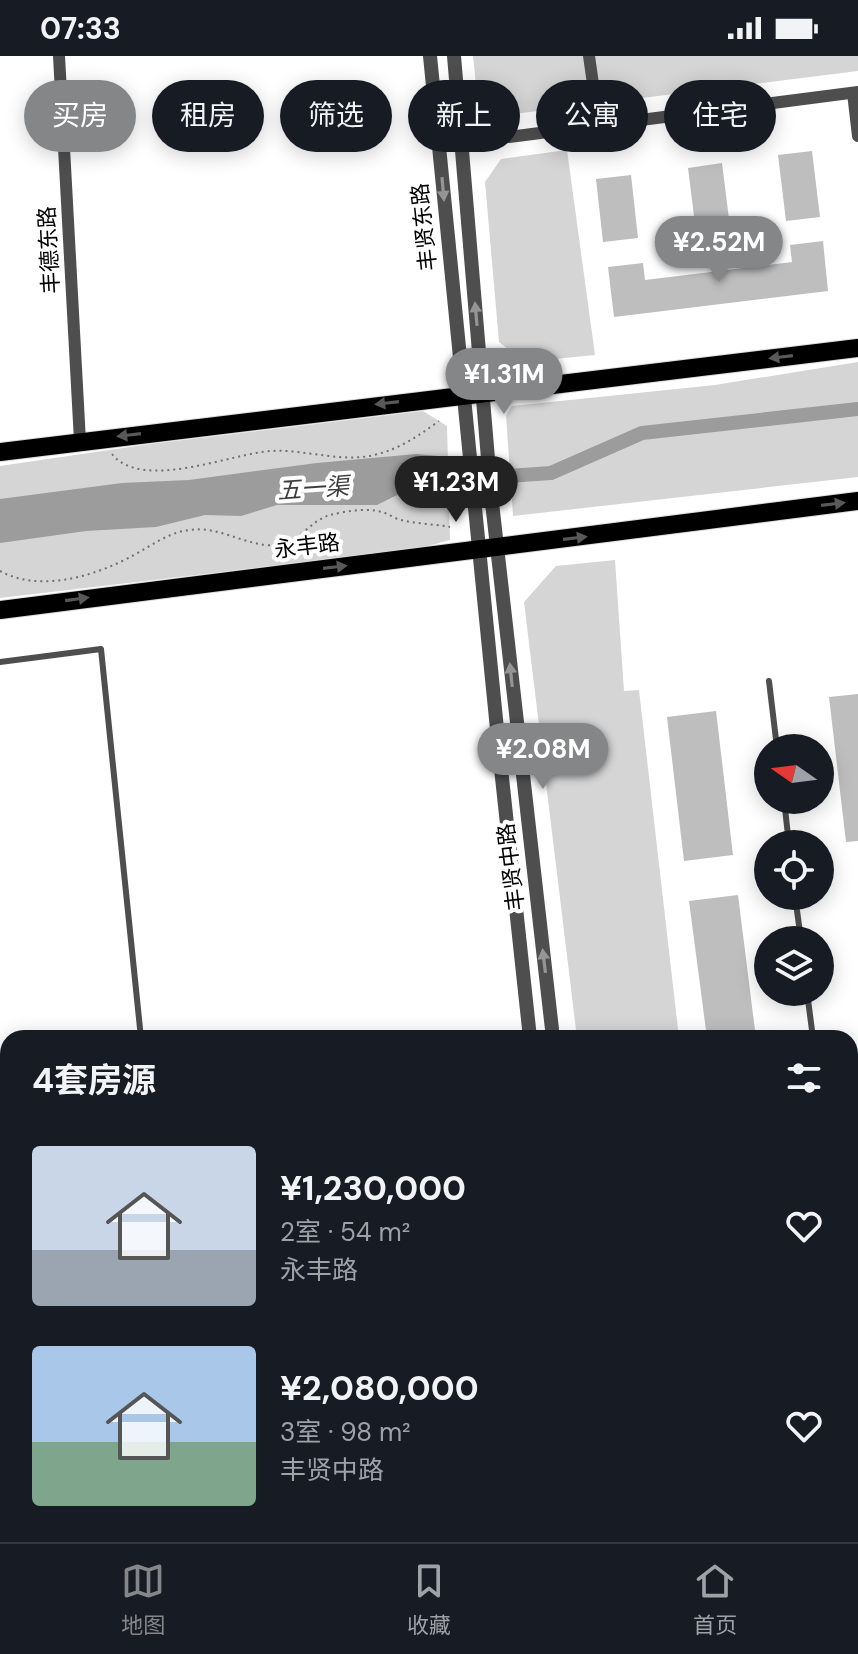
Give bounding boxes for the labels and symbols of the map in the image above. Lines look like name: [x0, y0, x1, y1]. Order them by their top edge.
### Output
one-way arrow: [436, 177, 449, 202]
street label: 丰贤东路: [405, 182, 443, 272]
street label: 丰德东路: [32, 205, 66, 295]
pin: ¥2.52M: [654, 216, 784, 284]
one-way arrow: [469, 301, 482, 326]
pin: ¥1.31M: [439, 348, 569, 416]
one-way arrow: [768, 351, 793, 364]
one-way arrow: [374, 397, 399, 410]
one-way arrow: [116, 429, 141, 442]
pin: ¥1.23M: [391, 456, 521, 524]
water label: 五一渠: [276, 470, 353, 506]
one-way arrow: [821, 498, 846, 511]
street label: 永丰路: [272, 528, 342, 564]
one-way arrow: [563, 531, 588, 544]
one-way arrow: [323, 560, 348, 573]
one-way arrow: [65, 592, 90, 605]
one-way arrow: [504, 662, 517, 687]
pin: ¥2.08M: [478, 723, 608, 791]
north arrow: [754, 734, 834, 814]
street label: 丰贤中路: [491, 822, 531, 912]
one-way arrow: [537, 948, 550, 973]

